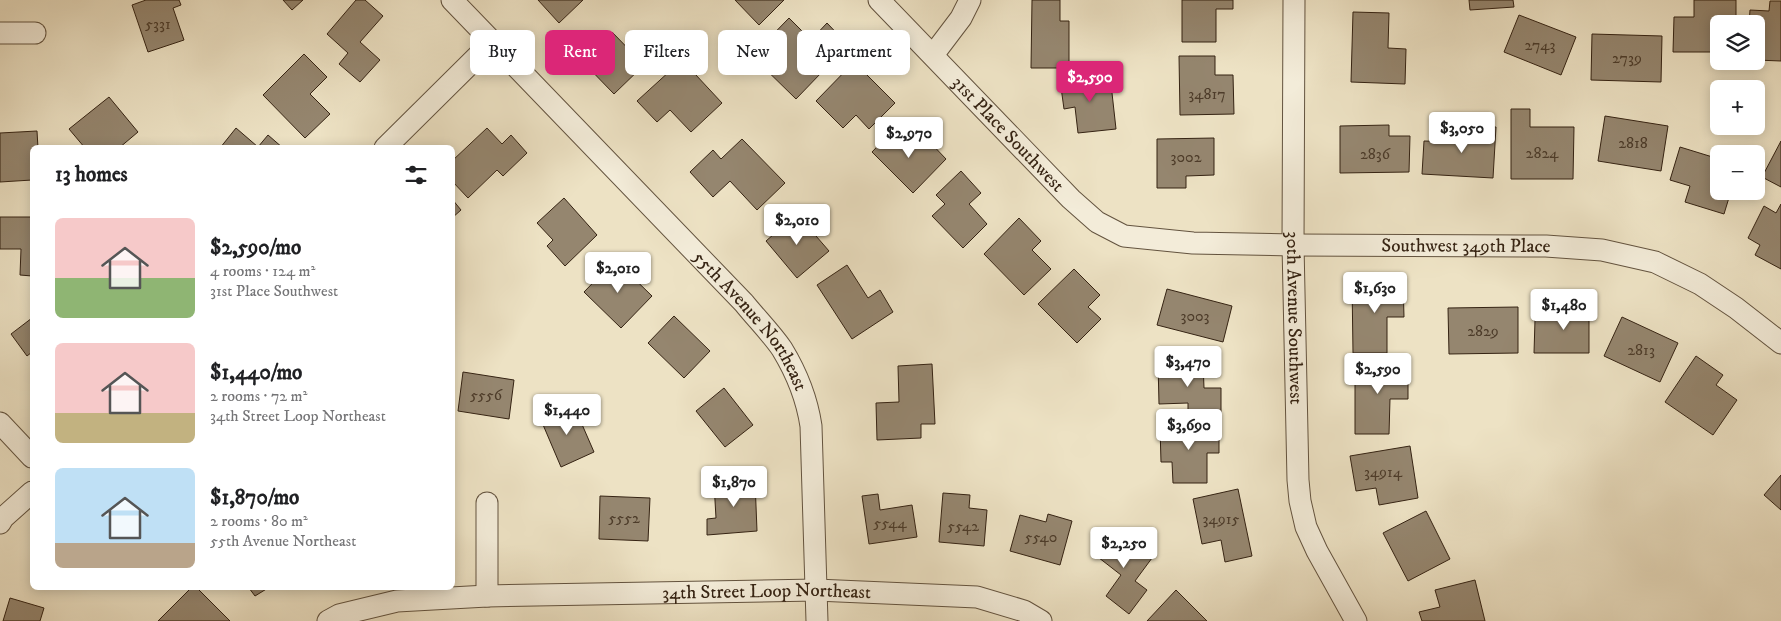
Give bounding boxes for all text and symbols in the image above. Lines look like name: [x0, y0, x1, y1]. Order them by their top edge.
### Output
house number: 5331: [145, 14, 171, 34]
map controls: [1710, 15, 1765, 200]
button: layers: [1710, 15, 1765, 70]
chip: Buy: [470, 30, 535, 75]
chip: Rent: [545, 30, 615, 75]
chip: Filters: [625, 30, 708, 75]
chip: New: [718, 30, 787, 75]
chip: Apartment: [797, 30, 910, 75]
house number: 2743: [1525, 35, 1555, 55]
house number: 2739: [1612, 48, 1642, 68]
pin: $2,590: [1049, 61, 1131, 103]
text: $2,590: [1067, 67, 1113, 87]
street label: 31st Place Southwest: [947, 71, 1069, 197]
button: +: [1710, 80, 1765, 135]
house number: 34817: [1188, 84, 1226, 104]
pin: $3,050: [1421, 112, 1503, 154]
pin: $2,970: [868, 116, 950, 159]
text: $3,050: [1440, 118, 1484, 138]
text: $2,970: [886, 123, 932, 143]
house number: 2818: [1618, 133, 1648, 153]
house number: 2824: [1526, 143, 1559, 163]
house number: 2836: [1360, 144, 1391, 164]
button: −: [1710, 145, 1765, 200]
house number: 3002: [1170, 147, 1202, 167]
icon: filters: [402, 161, 430, 189]
text: 13 homes: [55, 162, 128, 188]
pin: $2,010: [756, 204, 838, 246]
text: $2,010: [775, 210, 819, 230]
street label: 30th Avenue Southwest: [1281, 231, 1308, 405]
street label: Southwest 349th Place: [1381, 234, 1552, 258]
text: $2,590/mo: [210, 235, 301, 261]
icon: home: [95, 238, 155, 298]
street label: 55th Avenue Northeast: [688, 246, 812, 394]
pin: $2,010: [577, 252, 659, 294]
text: $2,010: [596, 258, 640, 278]
text: 4 rooms · 124 m²: [210, 261, 315, 281]
pin: $1,630: [1334, 272, 1416, 314]
text: $1,630: [1354, 278, 1396, 298]
text: 31st Place Southwest: [210, 281, 338, 301]
pin: $1,480: [1523, 288, 1605, 331]
text: $1,480: [1541, 295, 1587, 315]
house number: 3003: [1180, 306, 1210, 326]
house number: 2829: [1467, 321, 1499, 341]
house number: 2813: [1627, 340, 1655, 360]
pin: $3,470: [1147, 346, 1229, 388]
text: $3,470: [1165, 352, 1211, 372]
pin: $2,590: [1337, 352, 1419, 395]
text: $2,590: [1355, 359, 1401, 379]
text: $1,440/mo: [210, 360, 302, 386]
icon: home: [95, 363, 155, 423]
house number: 5556: [470, 385, 503, 405]
text: 2 rooms · 72 m²: [210, 386, 307, 406]
pin: $1,440: [526, 394, 608, 436]
text: $1,440: [544, 400, 590, 420]
text: 34th Street Loop Northeast: [210, 406, 386, 426]
pin: $3,690: [1148, 408, 1230, 451]
text: $3,690: [1167, 415, 1211, 435]
house number: 34914: [1364, 462, 1403, 482]
pin: $1,870: [693, 466, 775, 508]
text: $1,870: [712, 472, 756, 492]
text: $1,870/mo: [210, 485, 299, 511]
icon: home: [95, 488, 155, 548]
house number: 5552: [608, 508, 640, 528]
house number: 34915: [1203, 509, 1239, 529]
text: 2 rooms · 80 m²: [210, 511, 308, 531]
house number: 5544: [873, 513, 908, 533]
house number: 5542: [947, 516, 979, 536]
pin: $2,250: [1083, 526, 1165, 569]
house number: 5540: [1025, 527, 1057, 547]
text: 55th Avenue Northeast: [210, 531, 356, 551]
text: $2,250: [1101, 533, 1147, 553]
street label: 34th Street Loop Northeast: [662, 578, 872, 604]

